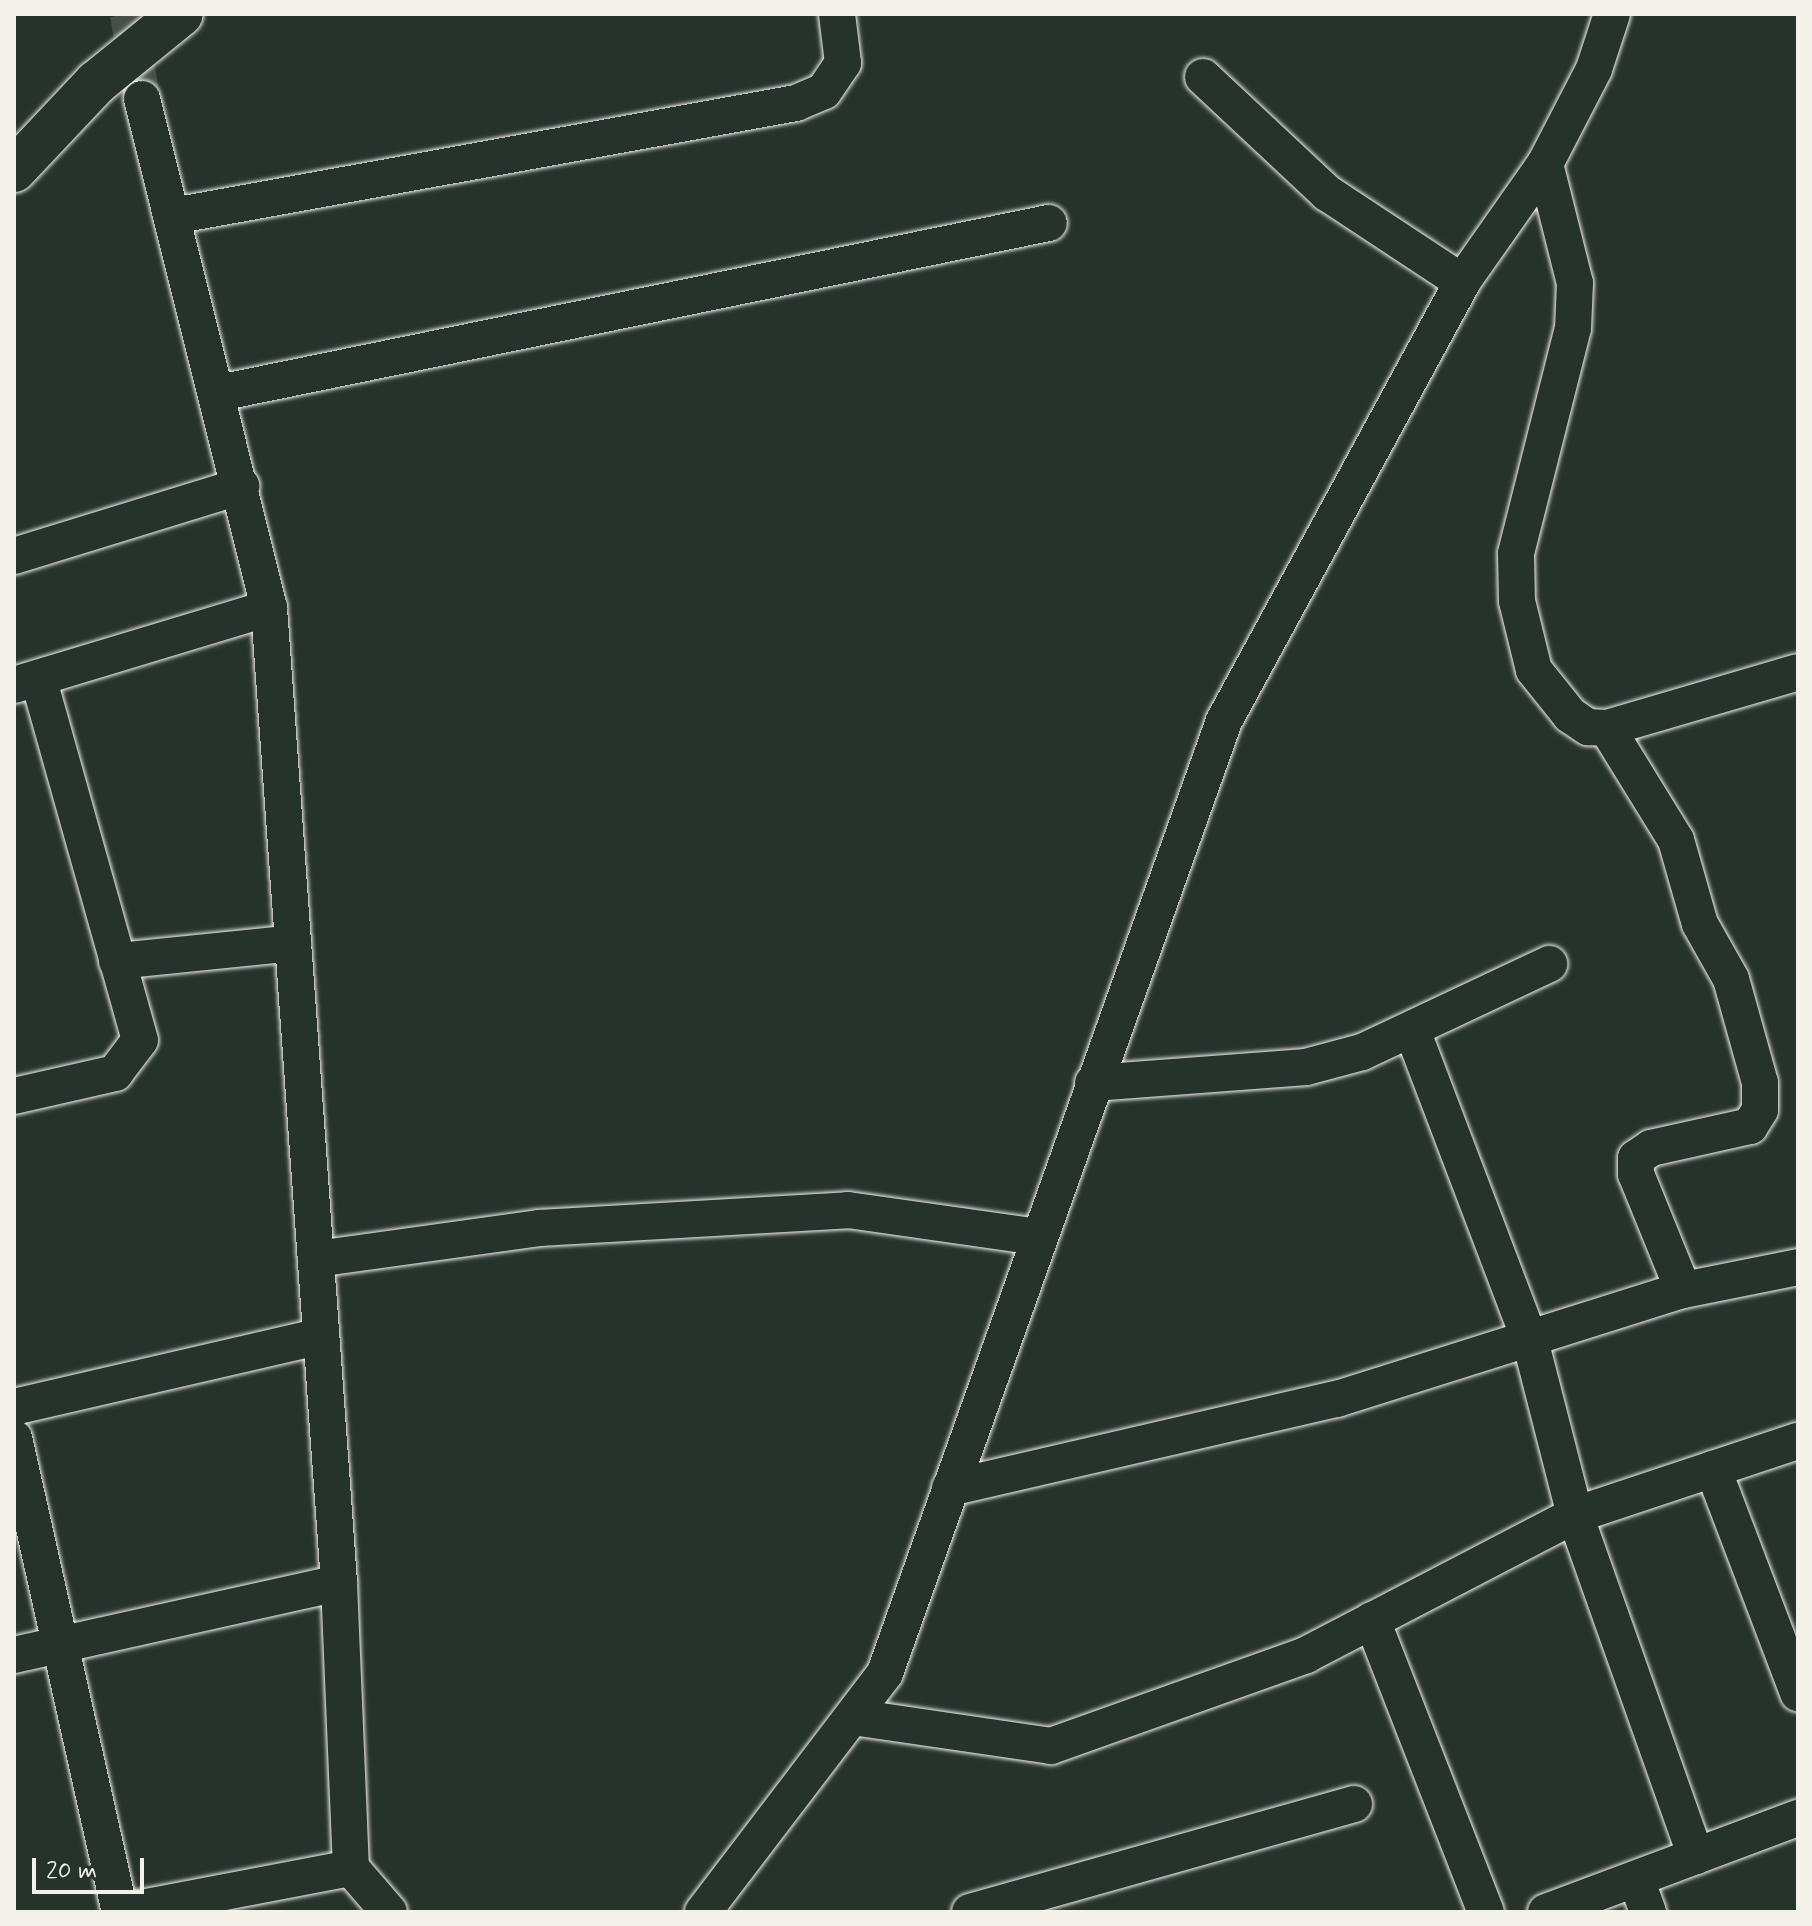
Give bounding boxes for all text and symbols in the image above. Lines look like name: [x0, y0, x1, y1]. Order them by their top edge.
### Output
scale bar: [36, 1842, 148, 1892]
text: 20 m: [46, 1856, 97, 1887]

